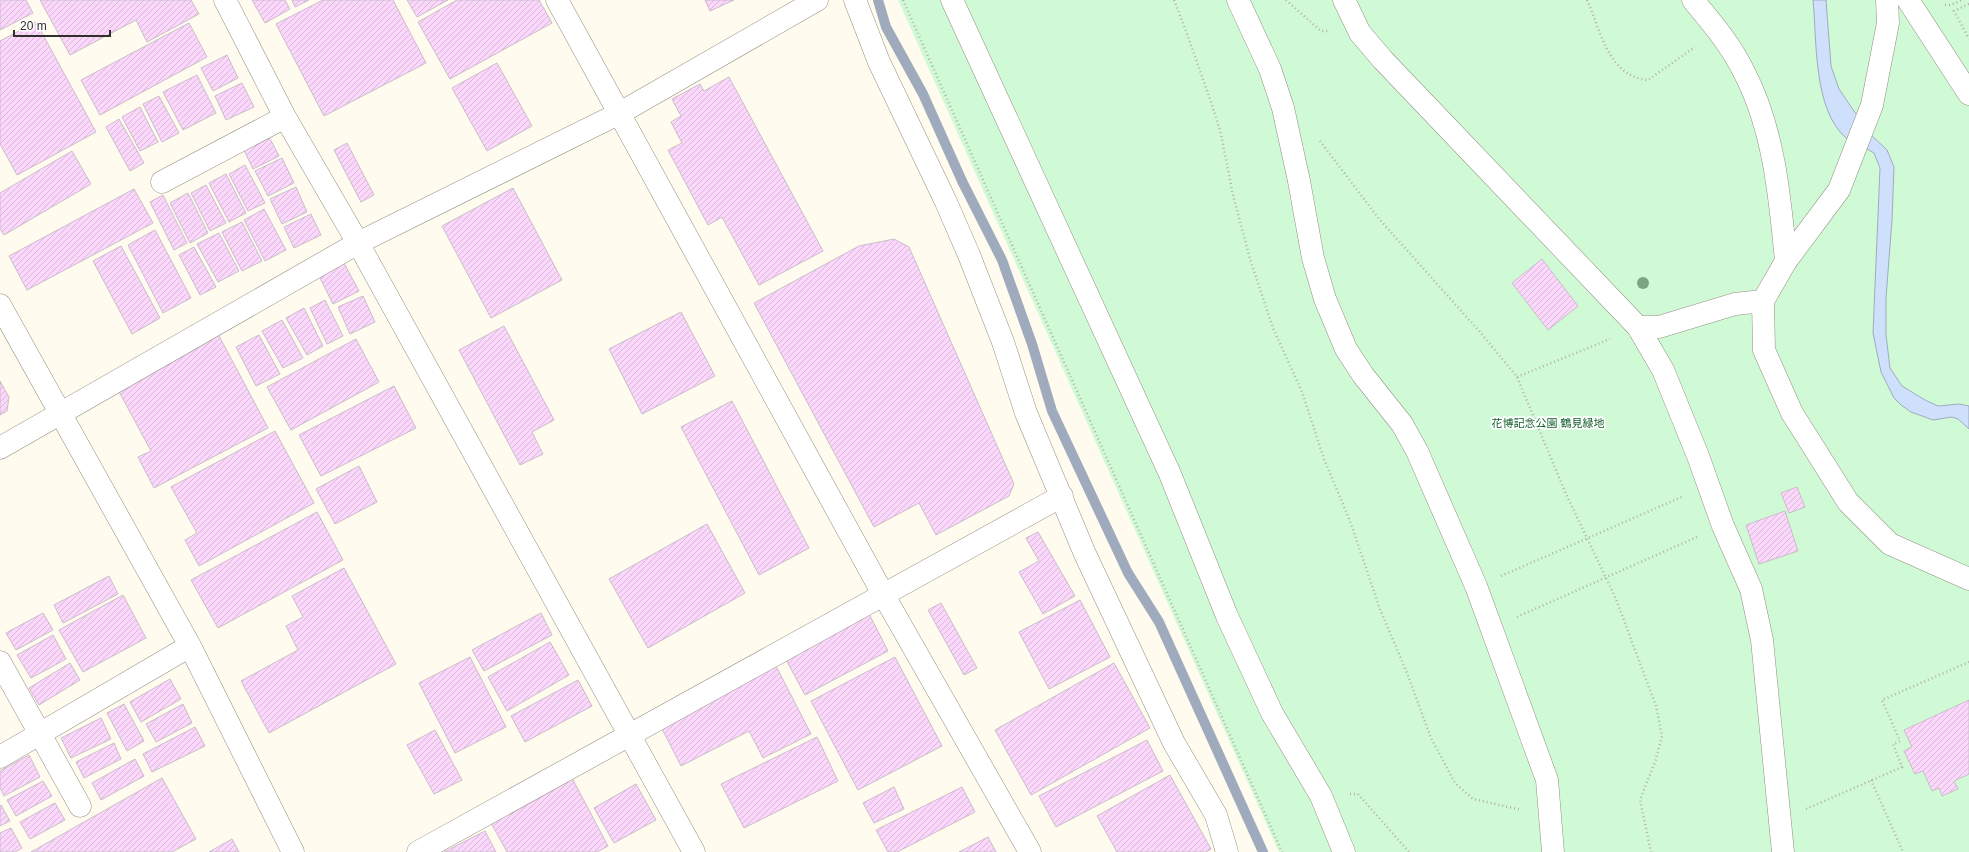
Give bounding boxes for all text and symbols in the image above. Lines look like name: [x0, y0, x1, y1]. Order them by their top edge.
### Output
scale bar: [14, 12, 110, 38]
text: 20 m: [20, 19, 47, 33]
park label: 花博記念公園 鶴見緑地: [1491, 417, 1605, 429]

